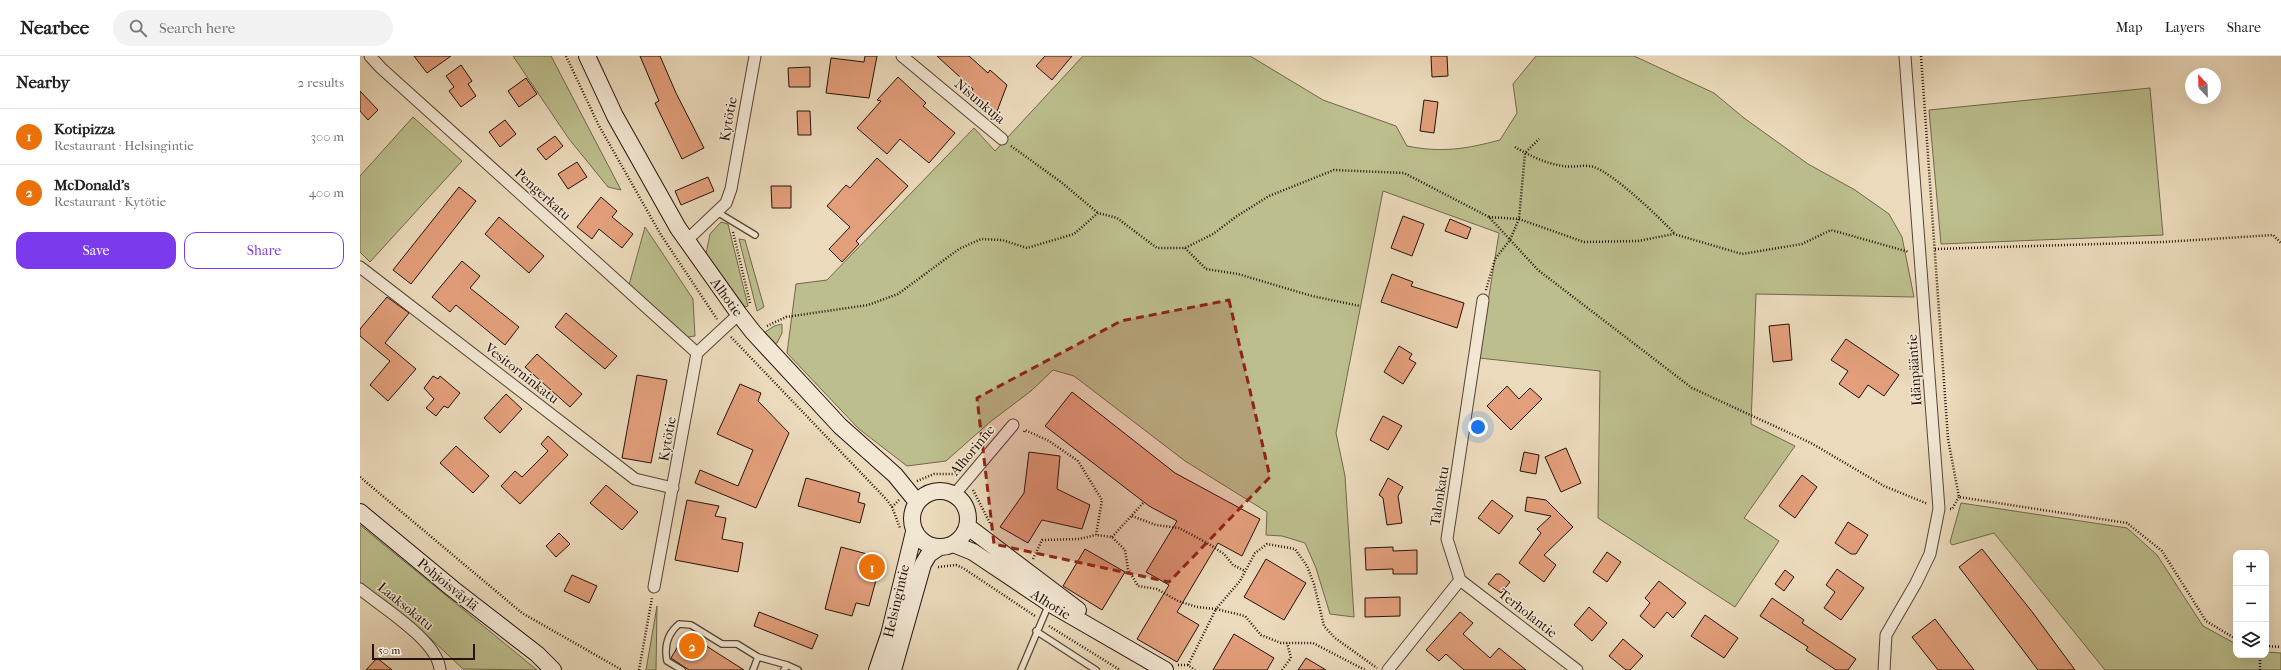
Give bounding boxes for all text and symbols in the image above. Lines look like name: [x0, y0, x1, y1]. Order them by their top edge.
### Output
search box: [113, 10, 393, 46]
text: Nearbee: [20, 17, 89, 39]
icon: search: [127, 17, 149, 39]
text: Search here: [159, 19, 235, 37]
text: Map: [2116, 19, 2143, 36]
text: Layers: [2165, 19, 2205, 36]
text: Share: [2227, 19, 2261, 36]
north arrow: [2185, 68, 2221, 104]
text: Nearby: [16, 72, 70, 92]
text: 2 results: [298, 75, 344, 90]
street label: Nisunkuja: [951, 75, 1009, 128]
street label: Kytötie: [716, 95, 741, 143]
text: Kotipizza: [54, 120, 115, 138]
text: 1: [27, 129, 31, 144]
text: 300 m: [311, 129, 344, 144]
text: Restaurant · Helsingintie: [54, 138, 194, 153]
street label: Pengerkatu: [511, 165, 574, 224]
text: McDonald's: [54, 176, 130, 194]
text: 2: [26, 185, 32, 200]
text: 400 m: [308, 185, 344, 200]
text: Restaurant · Kytötie: [54, 194, 166, 209]
button: Save: [16, 232, 176, 269]
button: Share: [184, 232, 344, 269]
street label: Alhotie: [706, 274, 746, 320]
street label: Idänpääntie: [1904, 333, 1925, 407]
street label: Vesitorninkatu: [480, 339, 562, 408]
street label: Kytötie: [655, 415, 680, 463]
your location: [1468, 417, 1488, 437]
street label: Alhorinne: [946, 421, 999, 480]
street label: Talonkatu: [1426, 465, 1453, 527]
map controls: [2233, 550, 2269, 658]
button: +: [2233, 550, 2269, 586]
pin: 1: [859, 552, 885, 582]
street label: Pohjoisväylä: [414, 555, 482, 614]
street label: Helsingintie: [880, 563, 913, 639]
street label: Laaksokatu: [374, 579, 437, 634]
street label: Alhotie: [1027, 585, 1074, 623]
street label: Terholantie: [1495, 585, 1561, 642]
button: −: [2233, 586, 2269, 622]
button: layers: [2233, 622, 2269, 658]
pin: 2: [679, 631, 705, 661]
scale bar: [372, 642, 475, 661]
text: 50 m: [378, 644, 400, 657]

